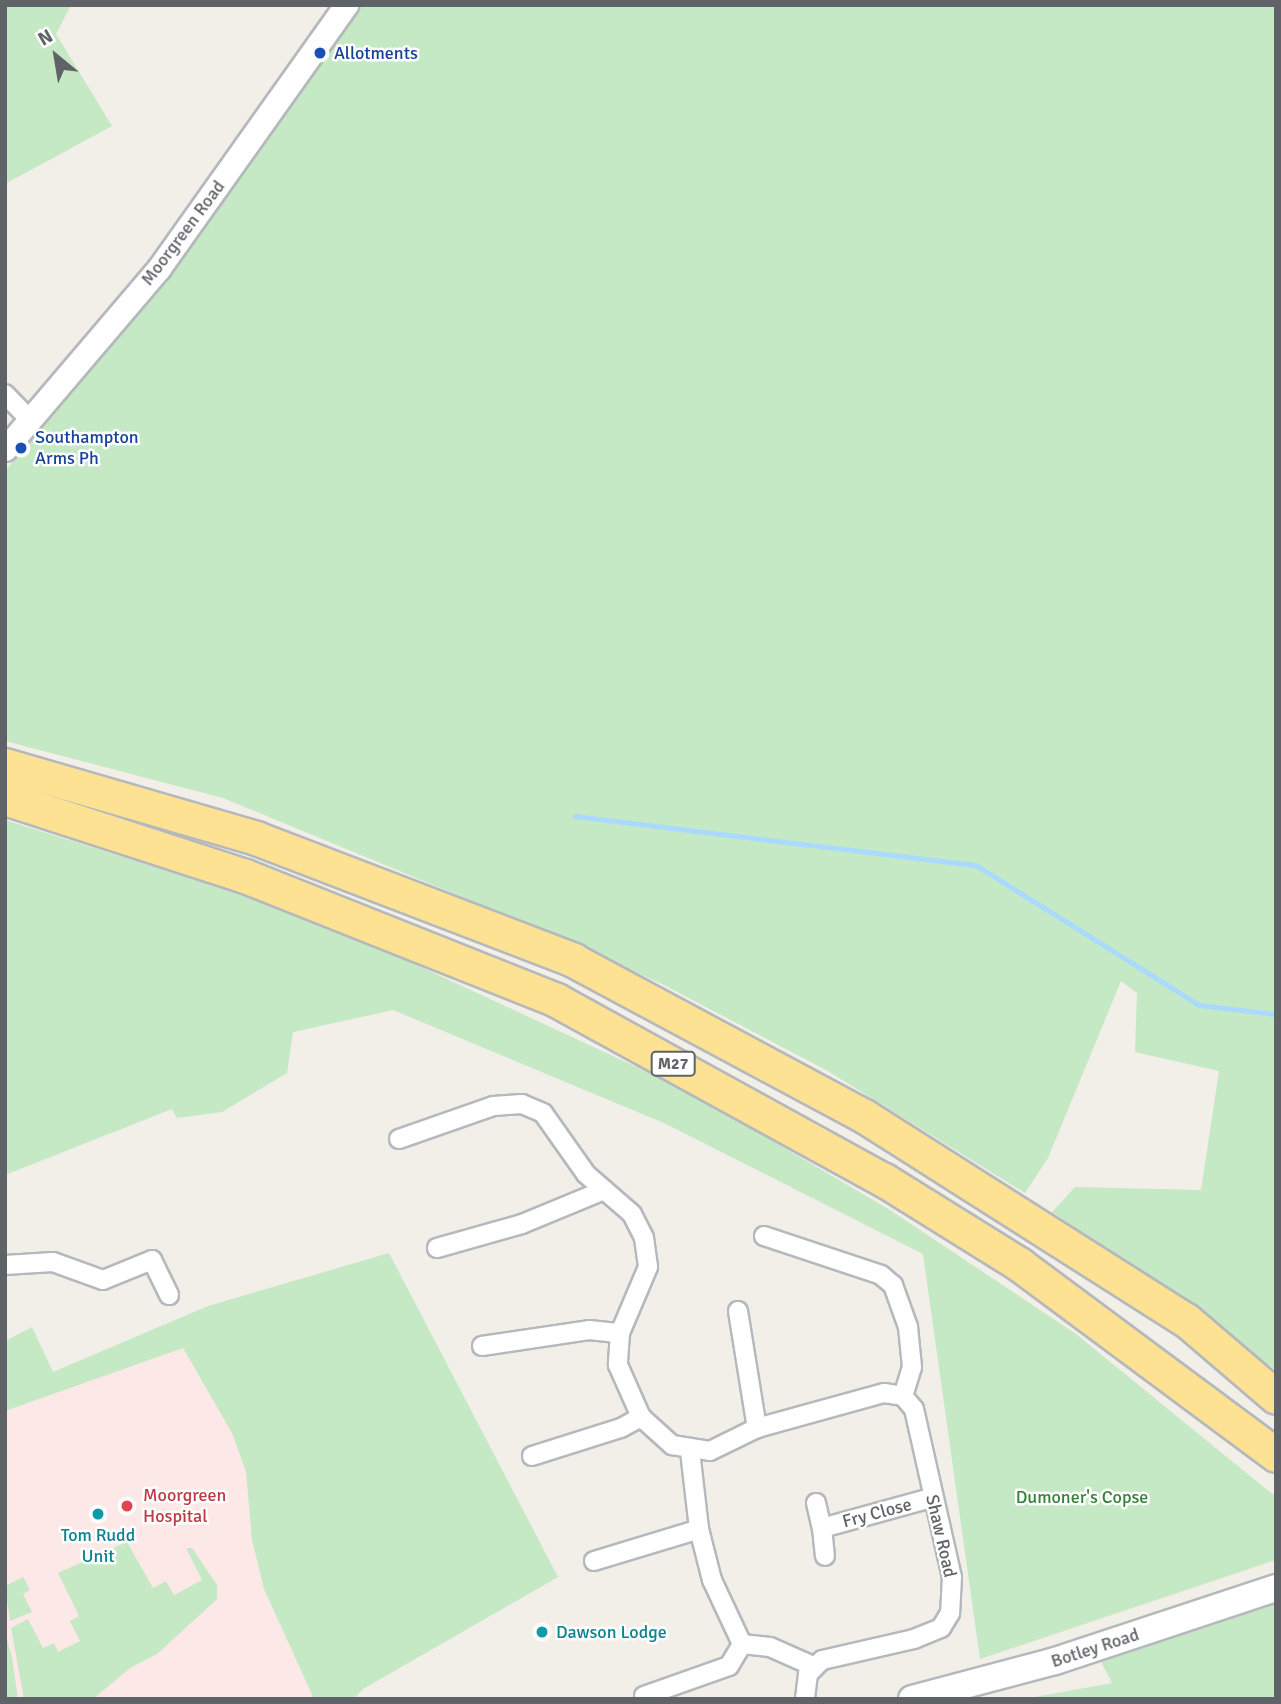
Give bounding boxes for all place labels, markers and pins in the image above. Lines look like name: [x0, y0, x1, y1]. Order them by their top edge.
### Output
place label: Allotments: [334, 42, 418, 64]
marker: Allotments: [312, 45, 328, 61]
place label: Southampton Arms Ph: [35, 427, 139, 470]
marker: Southampton Arms Ph: [13, 440, 29, 456]
place label: Moorgreen Hospital: [143, 1485, 226, 1528]
marker: Moorgreen Hospital: [117, 1496, 137, 1516]
marker: Tom Rudd Unit: [90, 1506, 106, 1522]
place label: Tom Rudd Unit: [61, 1525, 135, 1568]
place label: Dawson Lodge: [556, 1621, 667, 1643]
marker: Dawson Lodge: [534, 1624, 550, 1640]

